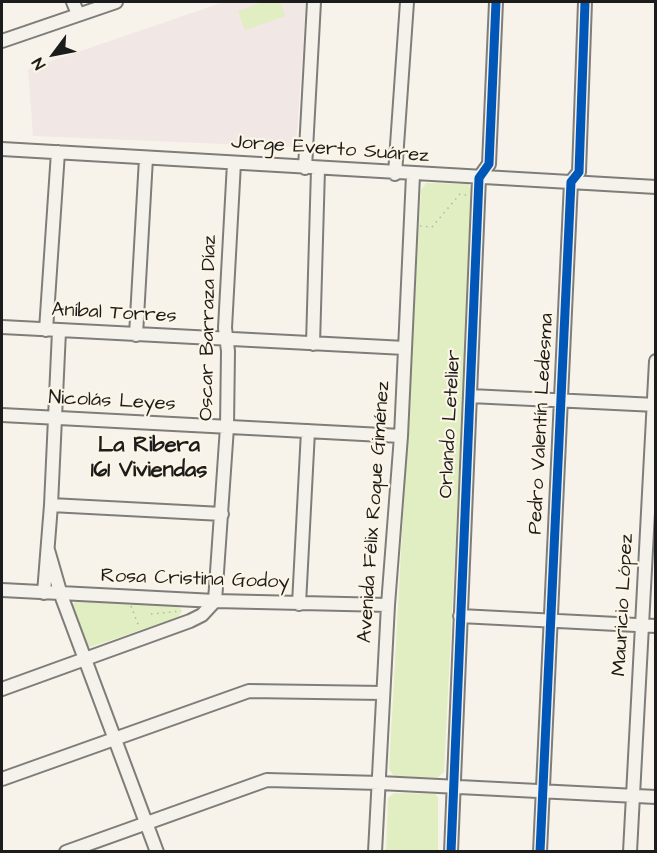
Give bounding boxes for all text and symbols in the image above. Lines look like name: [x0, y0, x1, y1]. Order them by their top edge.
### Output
north arrow: [24, 24, 84, 84]
text: N: [27, 53, 51, 74]
street label: Jorge Everto Suárez: [230, 131, 430, 169]
street label: Oscar Barraza Díaz: [195, 235, 223, 421]
street label: Aníbal Torres: [51, 299, 177, 329]
street label: Pedro Valentín Ledesma: [524, 313, 560, 535]
street label: Orlando Letelier: [435, 349, 467, 499]
street label: Avenida Félix Roque Giménez: [354, 380, 396, 644]
street label: Nicolás Leyes: [48, 387, 176, 417]
district label: La Ribera 161 Viviendas: [91, 433, 207, 484]
street label: Mauricio López: [608, 533, 640, 677]
street label: Rosa Cristina Godoy: [100, 565, 290, 595]

